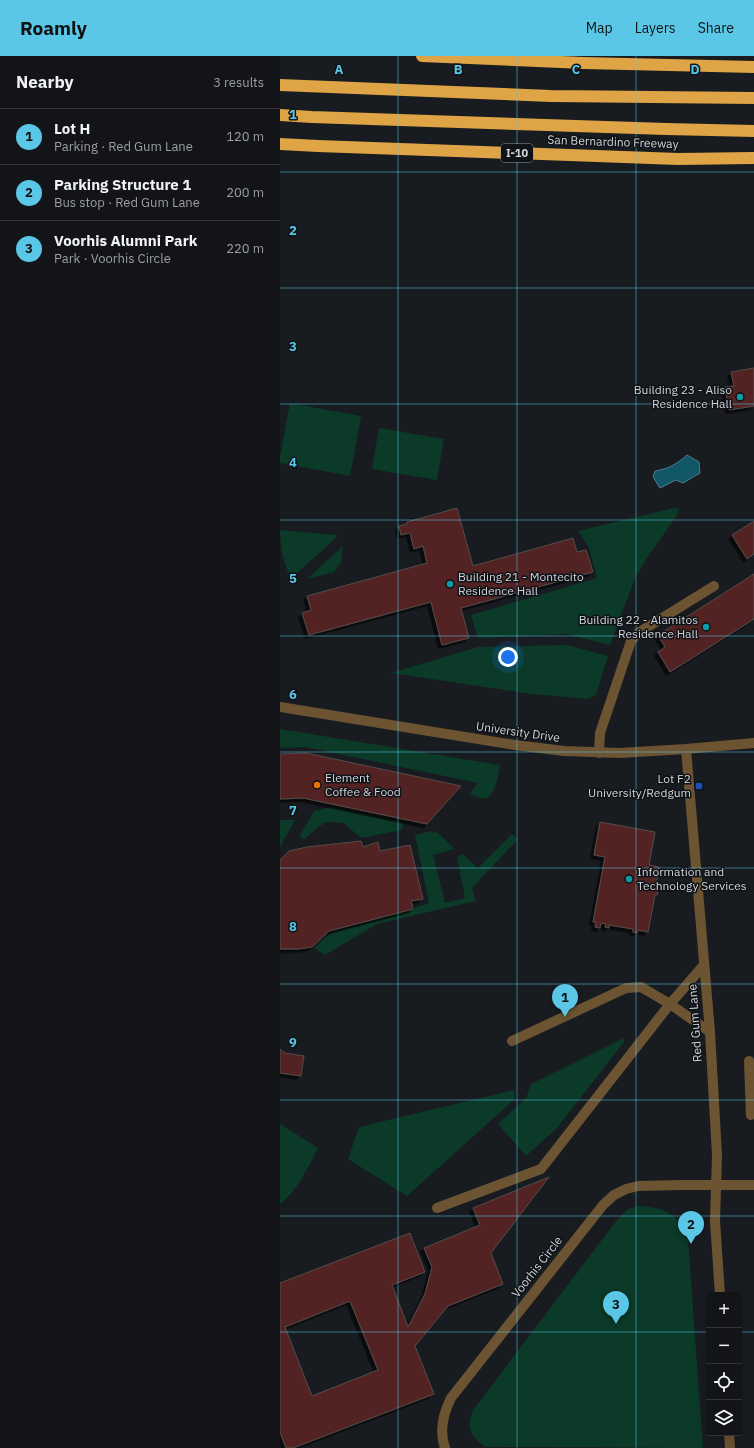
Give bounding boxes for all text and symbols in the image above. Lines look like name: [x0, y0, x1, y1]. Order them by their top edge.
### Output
text: Roamly: [20, 16, 87, 40]
text: Map: [586, 19, 613, 37]
text: Layers: [635, 19, 676, 37]
text: Share: [698, 19, 734, 37]
text: A: [335, 61, 344, 78]
text: B: [454, 61, 463, 78]
text: C: [572, 61, 581, 78]
text: D: [690, 61, 700, 78]
text: Nearby: [16, 71, 74, 93]
text: 3 results: [213, 74, 264, 91]
text: 1: [289, 106, 297, 123]
text: Lot H: [54, 119, 90, 138]
text: 1: [25, 128, 33, 145]
text: 120 m: [226, 128, 264, 145]
street label: San Bernardino Freeway: [547, 132, 679, 151]
text: Parking · Red Gum Lane: [54, 138, 193, 155]
road number: I-10: [501, 144, 533, 162]
text: Parking Structure 1: [54, 175, 191, 194]
text: 2: [25, 184, 33, 201]
text: 200 m: [226, 184, 264, 201]
text: Bus stop · Red Gum Lane: [54, 194, 200, 211]
text: 2: [289, 222, 297, 239]
text: Voorhis Alumni Park: [54, 231, 197, 250]
text: 3: [25, 240, 33, 257]
text: 220 m: [226, 240, 264, 257]
text: Park · Voorhis Circle: [54, 250, 171, 267]
text: 3: [289, 338, 297, 355]
place label: Building 23 - Aliso Residence Hall: [634, 382, 732, 411]
marker: Building 23 - Aliso Residence Hall: [735, 392, 745, 402]
text: 4: [289, 454, 297, 471]
place label: Building 21 - Montecito Residence Hall: [458, 569, 584, 598]
text: 5: [289, 570, 297, 587]
marker: Building 21 - Montecito Residence Hall: [445, 579, 455, 589]
place label: Building 22 - Alamitos Residence Hall: [579, 612, 698, 641]
marker: Building 22 - Alamitos Residence Hall: [701, 622, 711, 632]
your location: [498, 647, 518, 667]
text: 6: [289, 686, 297, 703]
street label: University Drive: [475, 718, 561, 745]
place label: Element Coffee & Food: [325, 770, 401, 799]
place label: Lot F2 University/Redgum: [588, 771, 691, 800]
marker: Element Coffee & Food: [312, 780, 322, 790]
marker: Lot F2 University/Redgum: [694, 781, 704, 791]
text: 7: [289, 802, 297, 819]
place label: Information and Technology Services: [637, 864, 747, 893]
marker: Information and Technology Services: [624, 874, 634, 884]
text: 8: [289, 918, 297, 935]
street label: Red Gum Lane: [684, 983, 705, 1063]
pin: 1: [552, 984, 578, 1017]
text: 9: [289, 1034, 297, 1051]
pin: 2: [678, 1211, 704, 1244]
street label: Voorhis Circle: [508, 1233, 566, 1300]
pin: 3: [603, 1291, 629, 1324]
map controls: [706, 1292, 742, 1436]
button: +: [706, 1292, 742, 1328]
button: −: [706, 1328, 742, 1364]
button: locate: [706, 1364, 742, 1400]
button: layers: [706, 1400, 742, 1436]

